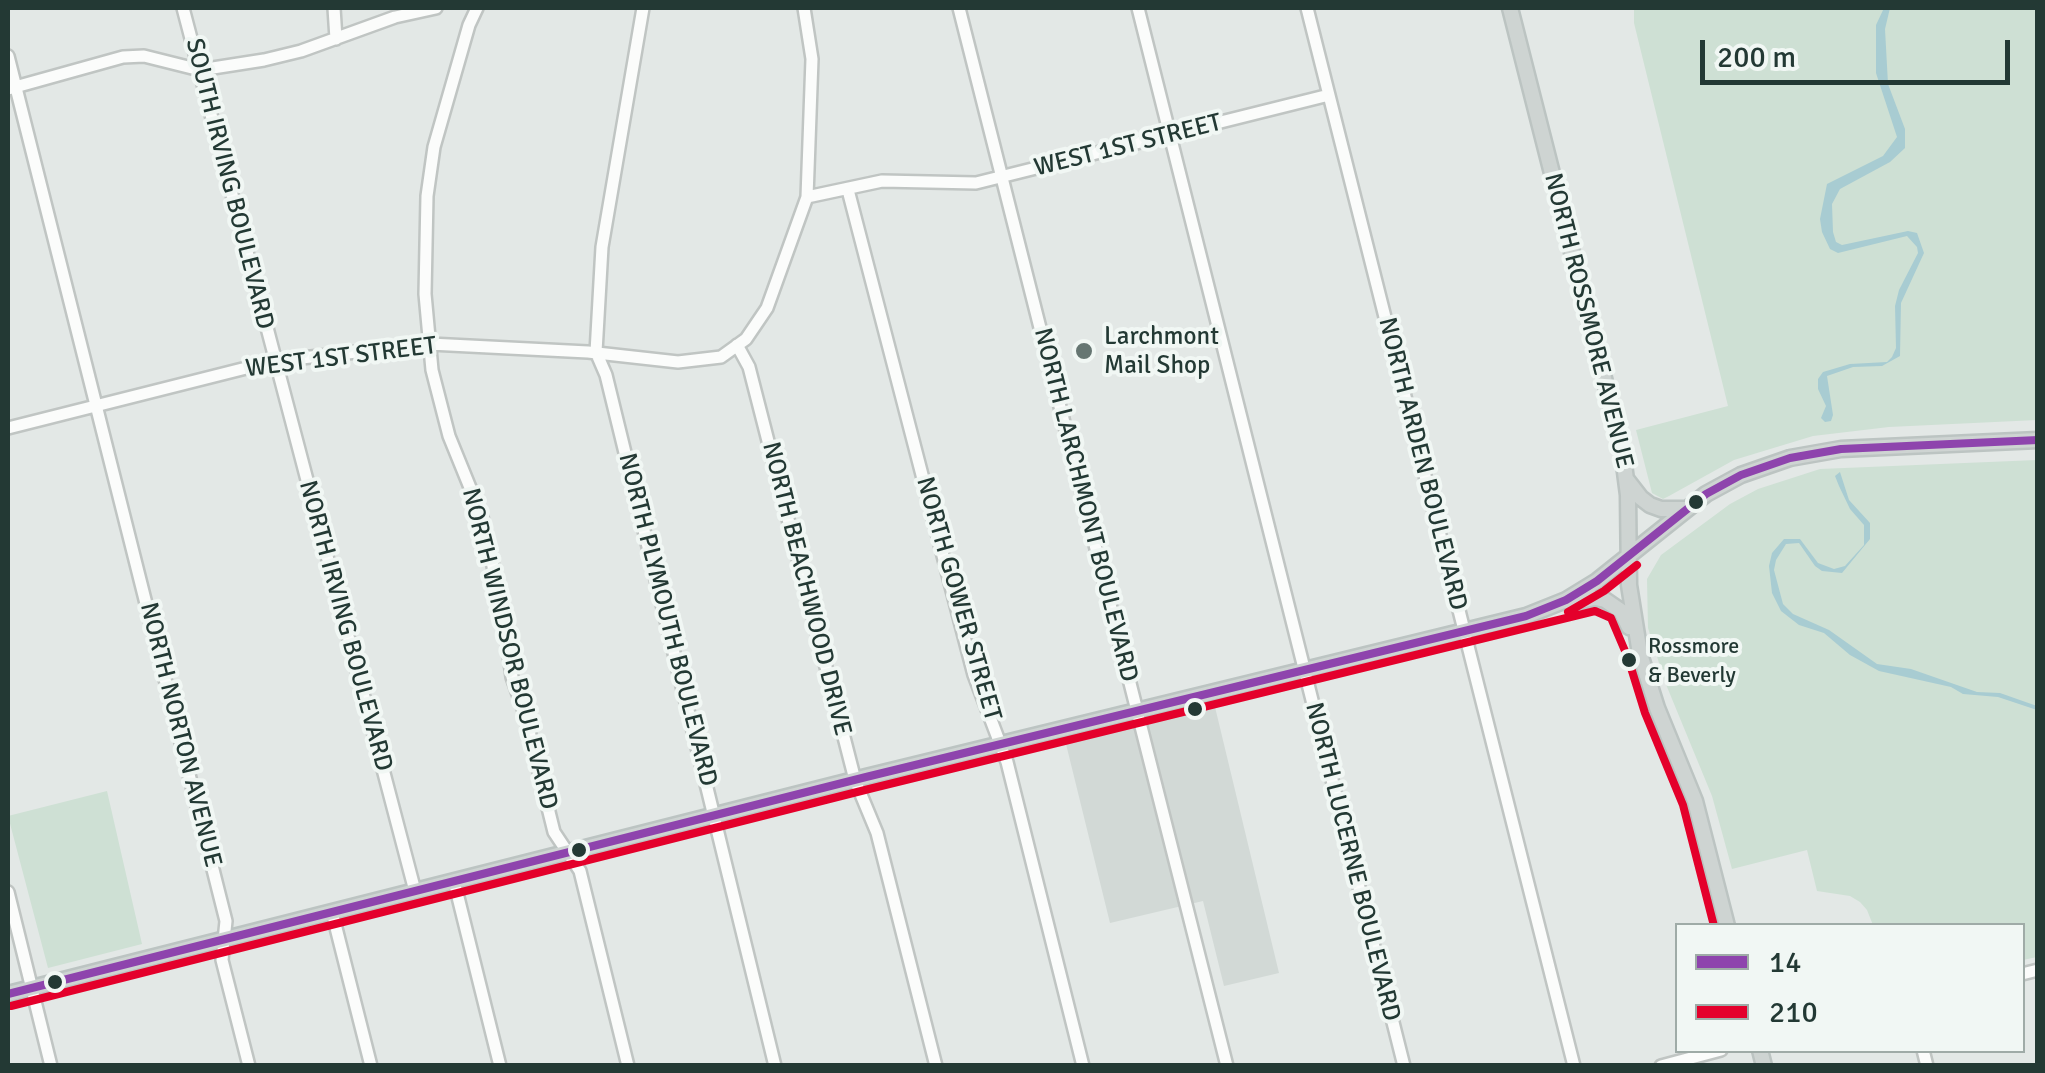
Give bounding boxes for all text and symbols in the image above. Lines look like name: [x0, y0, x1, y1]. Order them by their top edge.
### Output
scale bar: [1705, 20, 2015, 82]
street label: SOUTH IRVING BOULEVARD: [178, 36, 280, 332]
text: 200 m: [1717, 39, 1796, 76]
street label: WEST 1ST STREET: [1031, 108, 1225, 184]
street label: NORTH ROSSMORE AVENUE: [1537, 170, 1639, 472]
street label: NORTH ARDEN BOULEVARD: [1371, 315, 1473, 613]
place label: Larchmont Mail Shop: [1104, 322, 1219, 381]
street label: NORTH LARCHMONT BOULEVARD: [1026, 325, 1144, 685]
street label: WEST 1ST STREET: [244, 331, 438, 385]
marker: Larchmont Mail Shop: [1073, 340, 1095, 362]
street label: NORTH BEACHWOOD DRIVE: [755, 439, 857, 739]
street label: NORTH PLYMOUTH BOULEVARD: [611, 450, 723, 790]
street label: NORTH GOWER STREET: [909, 474, 1007, 724]
street label: NORTH IRVING BOULEVARD: [292, 477, 398, 775]
street label: NORTH WINDSOR BOULEVARD: [455, 485, 563, 813]
unlabelled marker: [1686, 492, 1706, 512]
street label: NORTH NORTON AVENUE: [133, 599, 227, 871]
place label: Rossmore & Beverly: [1648, 634, 1739, 686]
marker: Rossmore & Beverly: [1619, 650, 1639, 670]
unlabelled marker: [1185, 699, 1205, 719]
street label: NORTH LUCERNE BOULEVARD: [1298, 700, 1406, 1024]
unlabelled marker: [569, 840, 589, 860]
legend: [1675, 923, 2025, 1053]
text: 14: [1769, 944, 1801, 981]
unlabelled marker: [45, 972, 65, 992]
text: 210: [1769, 994, 1818, 1031]

